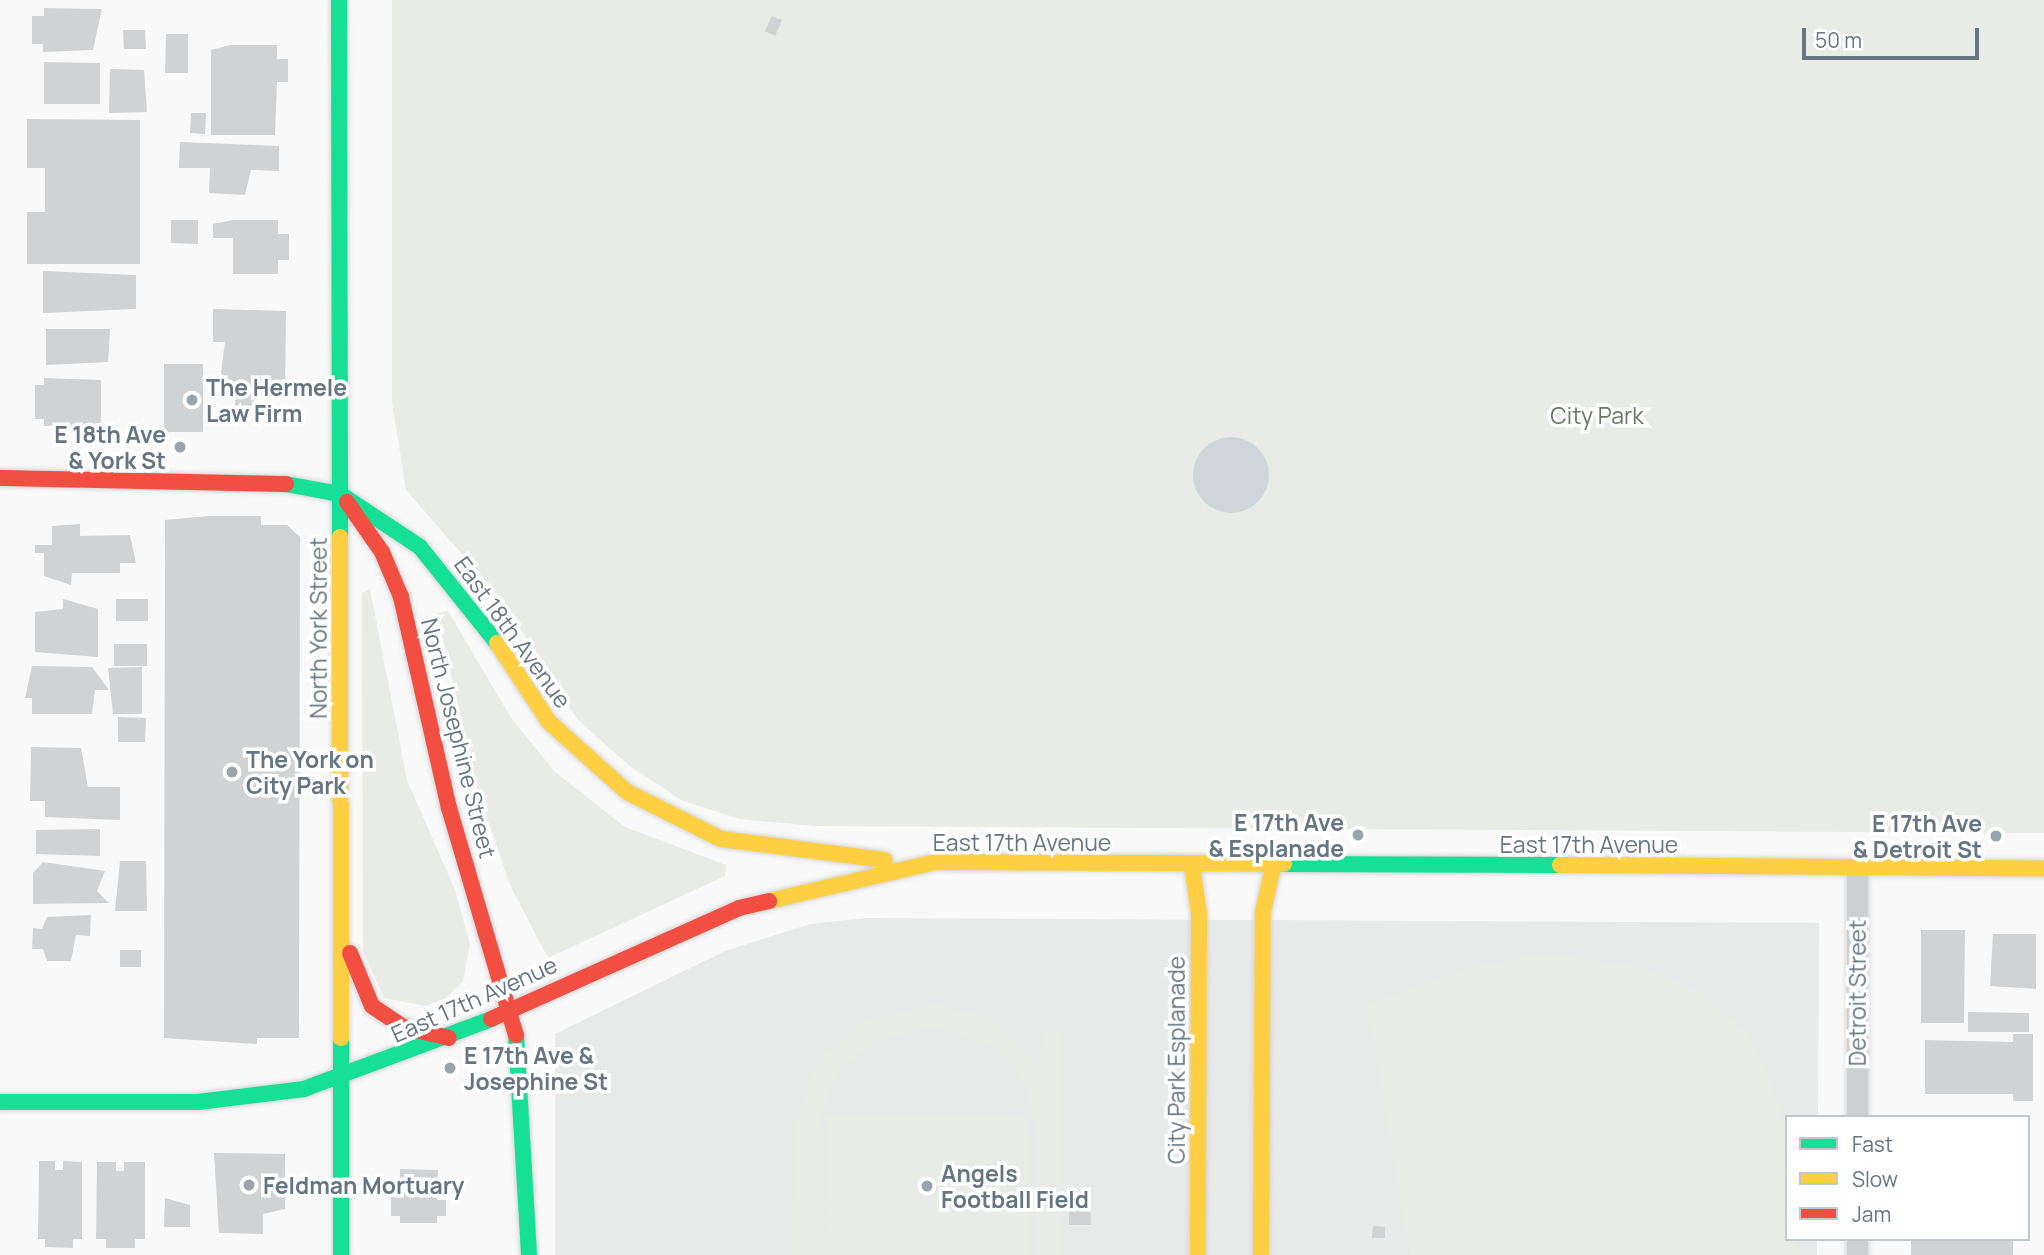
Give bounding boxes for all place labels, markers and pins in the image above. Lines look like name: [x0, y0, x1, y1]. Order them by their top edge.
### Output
place label: The Hermele Law Firm: [206, 373, 347, 427]
marker: The Hermele Law Firm: [184, 392, 200, 408]
place label: E 18th Ave & York St: [54, 420, 166, 474]
marker: E 18th Ave & York St: [172, 439, 188, 455]
place label: The York on City Park: [246, 745, 374, 799]
marker: The York on City Park: [224, 764, 240, 780]
place label: E 17th Ave & Esplanade: [1209, 808, 1344, 862]
place label: E 17th Ave & Detroit St: [1853, 809, 1982, 863]
marker: E 17th Ave & Esplanade: [1350, 827, 1366, 843]
marker: E 17th Ave & Detroit St: [1988, 828, 2004, 844]
place label: E 17th Ave & Josephine St: [464, 1041, 608, 1095]
marker: E 17th Ave & Josephine St: [442, 1060, 458, 1076]
place label: Angels Football Field: [941, 1159, 1089, 1213]
place label: Feldman Mortuary: [263, 1171, 464, 1199]
marker: Feldman Mortuary: [241, 1177, 257, 1193]
marker: Angels Football Field: [919, 1178, 935, 1194]

